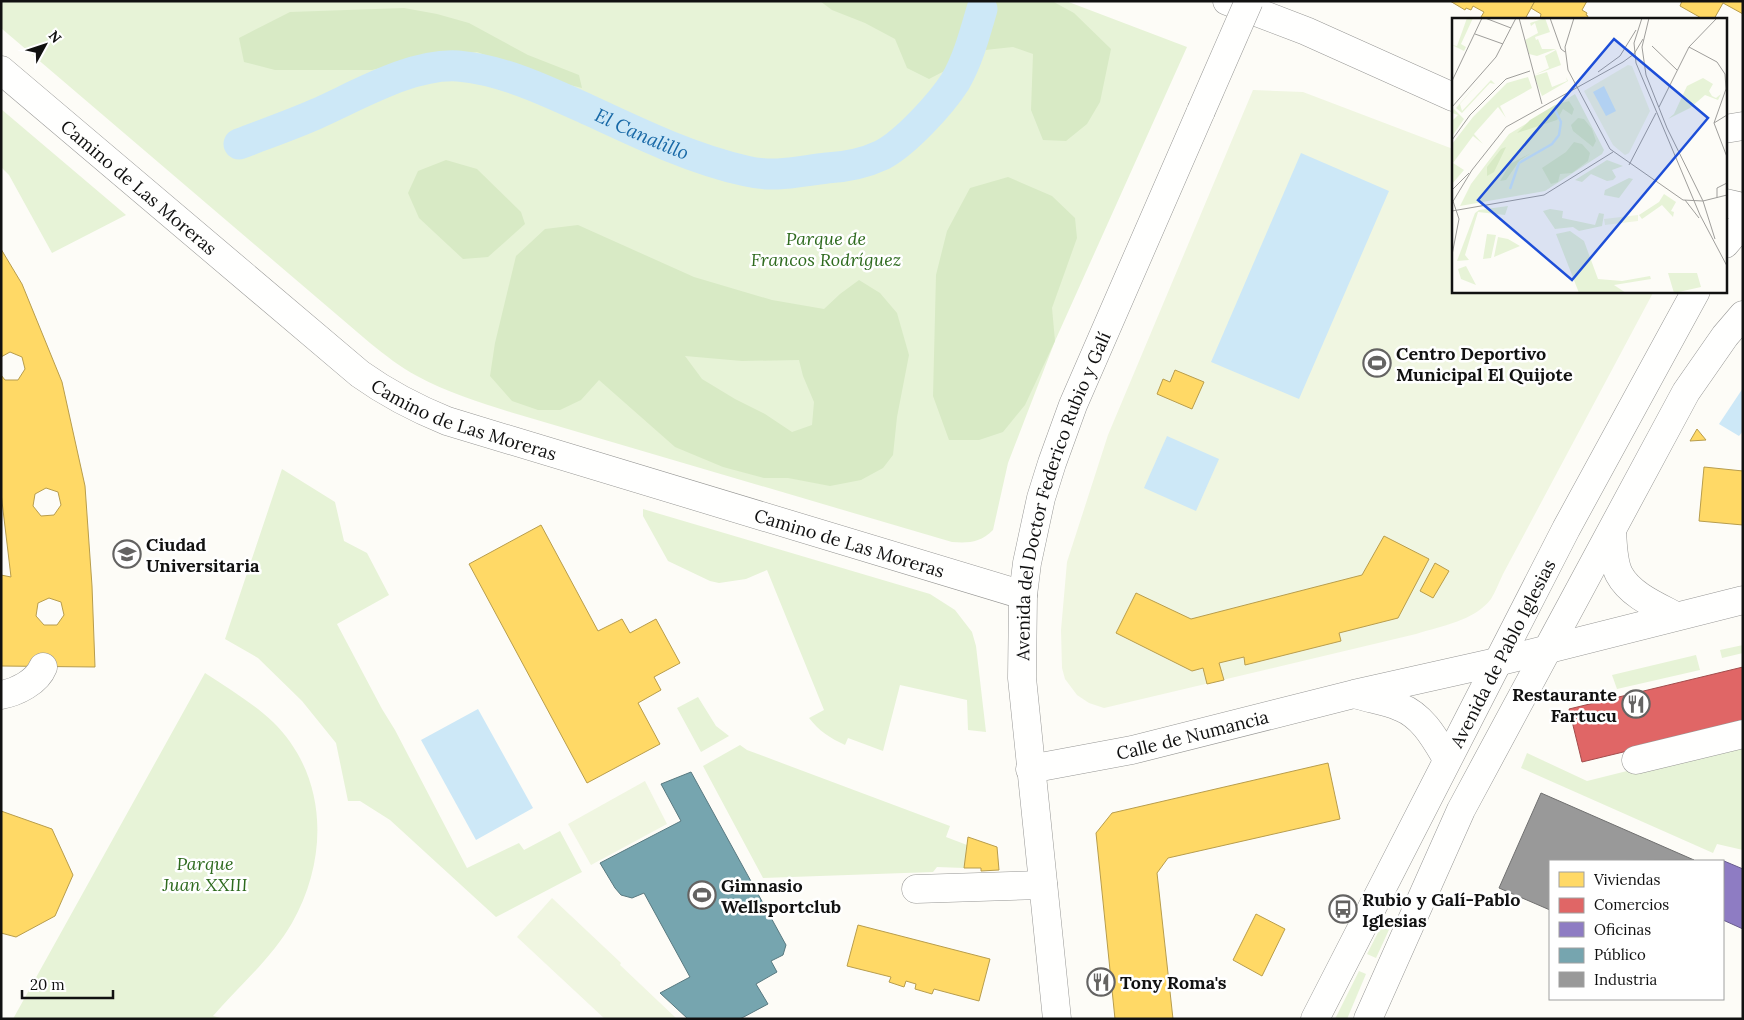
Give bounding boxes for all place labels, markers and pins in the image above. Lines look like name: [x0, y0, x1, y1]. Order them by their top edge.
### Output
place label: Centro Deportivo Municipal El Quijote: [1396, 342, 1573, 386]
sports icon: Centro Deportivo Municipal El Quijote: [1362, 348, 1392, 378]
place label: Ciudad Universitaria: [146, 533, 260, 577]
school or university icon: Ciudad Universitaria: [112, 539, 142, 569]
place label: Restaurante Fartucu: [1512, 683, 1617, 727]
restaurant icon: Restaurante Fartucu: [1621, 689, 1651, 719]
place label: Gimnasio Wellsportclub: [721, 874, 841, 918]
sports icon: Gimnasio Wellsportclub: [687, 880, 717, 910]
place label: Rubio y Galí-Pablo Iglesias: [1362, 888, 1520, 932]
bus stop icon: Rubio y Galí-Pablo Iglesias: [1328, 894, 1358, 924]
restaurant icon: Tony Roma's: [1086, 967, 1116, 997]
place label: Tony Roma's: [1120, 971, 1227, 994]

